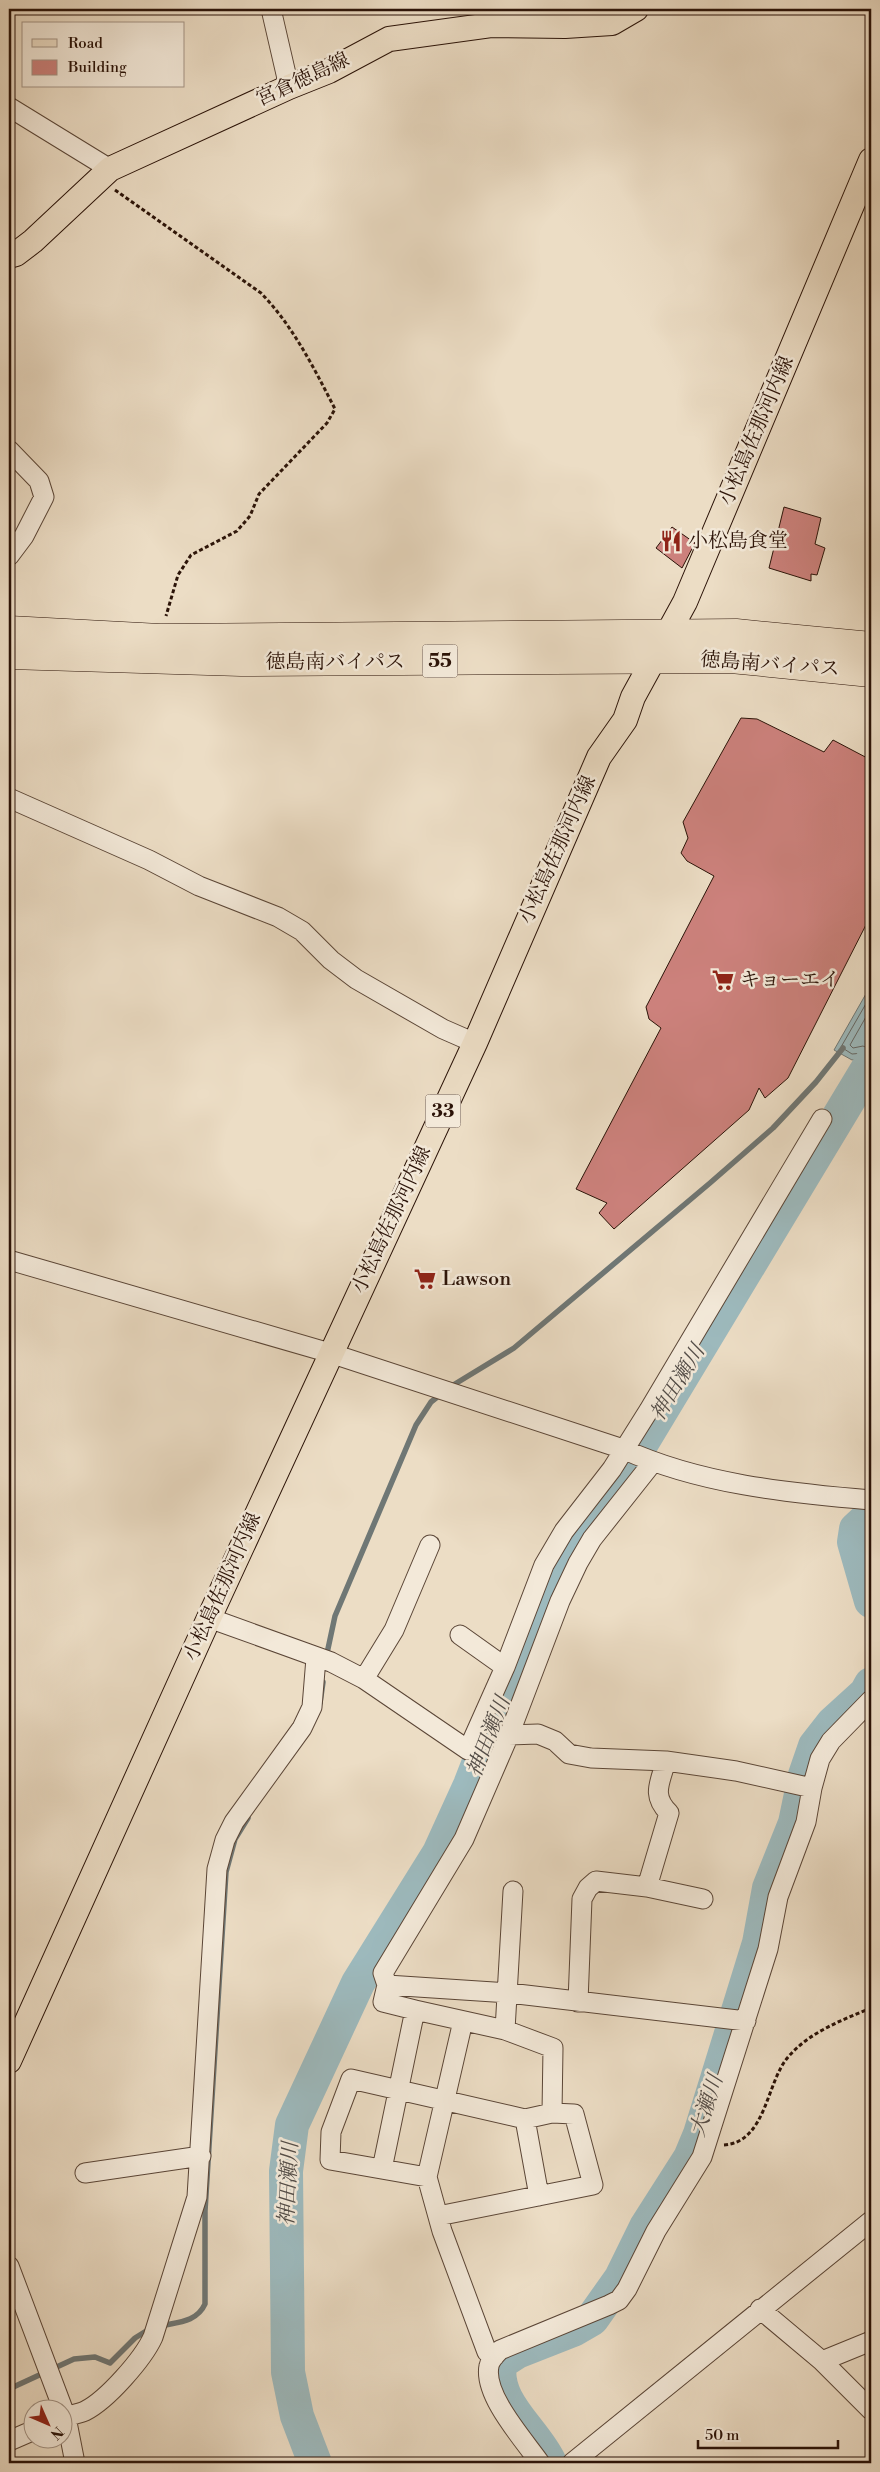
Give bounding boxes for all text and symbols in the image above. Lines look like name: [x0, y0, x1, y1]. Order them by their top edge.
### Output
legend: [22, 22, 185, 88]
text: Road: [68, 34, 103, 53]
street label: 宮倉徳島線: [252, 48, 354, 112]
text: Building: [67, 58, 127, 77]
street label: 小松島佐那河内線: [714, 352, 800, 510]
restaurant icon: 小松島食堂: [658, 528, 684, 554]
place label: 小松島食堂: [688, 529, 788, 554]
road number: 55: [422, 644, 458, 678]
street label: 徳島南バイパス: [699, 648, 841, 682]
street label: 徳島南バイパス: [265, 650, 405, 675]
street label: 小松島佐那河内線: [514, 772, 602, 928]
supermarket icon: キョーエイ: [710, 967, 736, 993]
place label: キョーエイ: [740, 968, 840, 993]
road number: 33: [426, 1094, 460, 1128]
street label: 小松島佐那河内線: [347, 1142, 437, 1298]
supermarket icon: Lawson: [412, 1266, 438, 1292]
place label: Lawson: [442, 1267, 511, 1292]
water label: 神田瀬川: [645, 1339, 712, 1426]
street label: 小松島佐那河内線: [179, 1509, 267, 1665]
water label: 神田瀬川: [462, 1691, 517, 1781]
water label: 大瀬川: [685, 2070, 730, 2140]
water label: 神田瀬川: [274, 2139, 304, 2227]
north arrow: [22, 2400, 72, 2450]
scale bar: [698, 2417, 838, 2449]
text: N: [46, 2422, 67, 2443]
text: 50 m: [705, 2426, 739, 2445]

